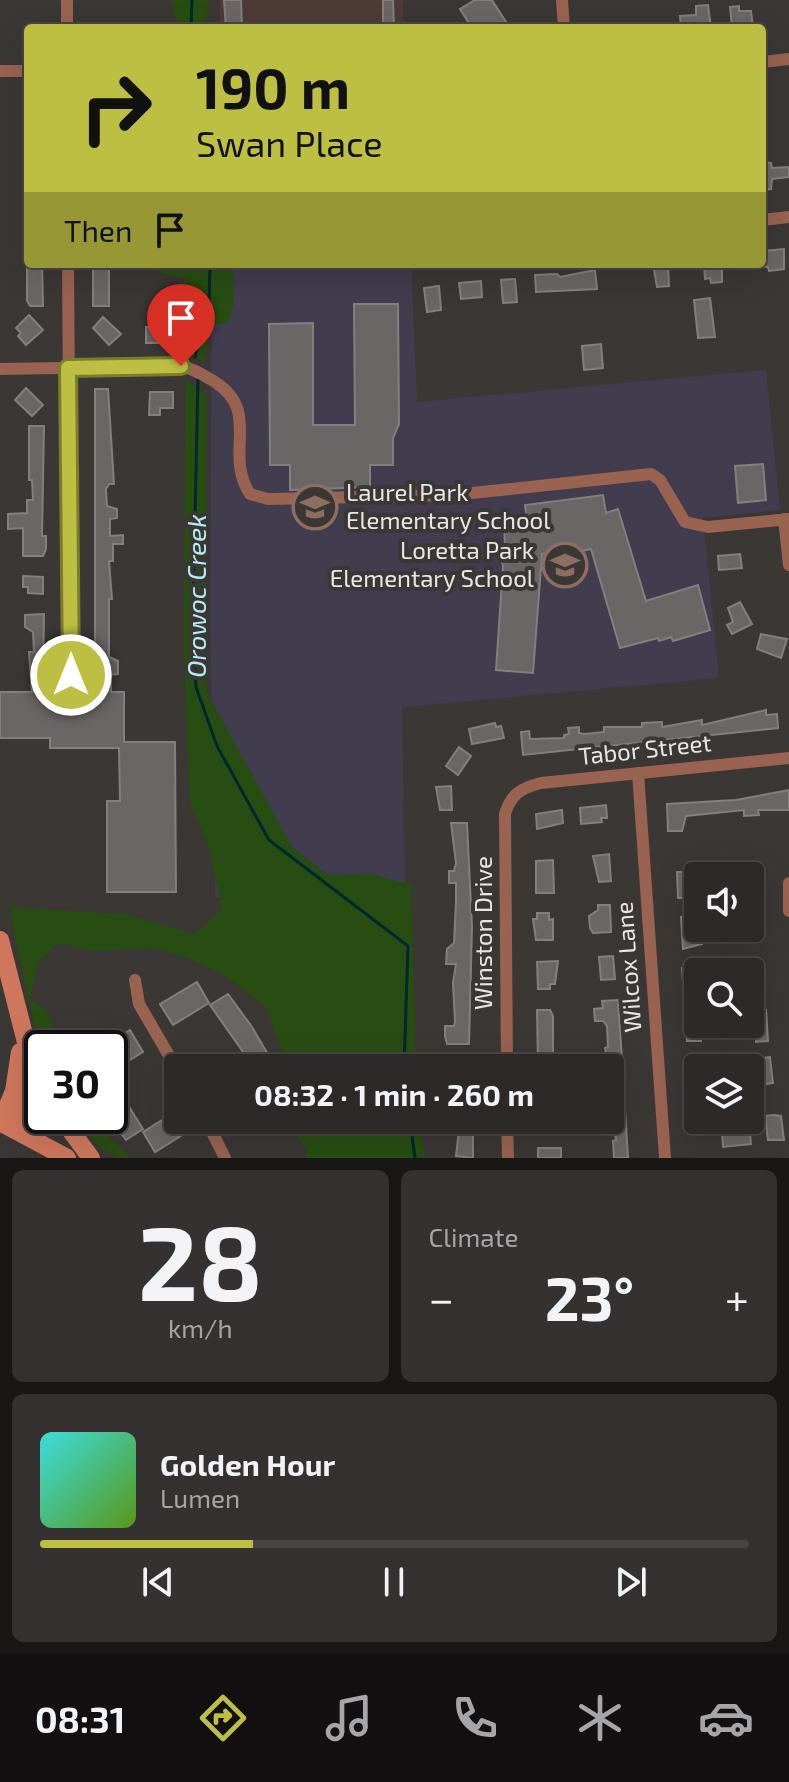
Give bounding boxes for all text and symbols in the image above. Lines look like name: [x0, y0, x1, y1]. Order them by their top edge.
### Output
text: 190 m: [196, 53, 350, 120]
icon: right: [64, 56, 168, 160]
text: Swan Place: [196, 121, 383, 164]
icon: arrive: [148, 208, 192, 252]
text: Then: [64, 212, 132, 248]
pin: [147, 284, 215, 366]
icon: arrive: [159, 296, 203, 340]
place label: Laurel Park Elementary School: [346, 477, 550, 534]
school or university icon: Laurel Park Elementary School: [291, 483, 339, 531]
water label: Orowoc Creek: [180, 514, 211, 678]
place label: Loretta Park Elementary School: [330, 535, 534, 592]
school or university icon: Loretta Park Elementary School: [541, 541, 589, 589]
position arrow: [29, 633, 113, 717]
street label: Tabor Street: [577, 727, 713, 770]
street label: Winston Drive: [468, 856, 497, 1010]
map controls: [684, 862, 764, 1134]
button: sound: [684, 862, 764, 942]
street label: Wilcox Lane: [608, 901, 647, 1034]
button: search: [684, 958, 764, 1038]
speed limit sign: 30: [24, 1030, 128, 1134]
button: layers: [684, 1054, 764, 1134]
text: 08:32 · 1 min · 260 m: [254, 1076, 534, 1112]
text: 28: [138, 1197, 263, 1322]
text: Climate: [429, 1221, 518, 1252]
text: 23°: [545, 1261, 634, 1333]
text: −: [429, 1271, 454, 1324]
text: +: [725, 1271, 749, 1324]
text: km/h: [168, 1312, 233, 1343]
text: Golden Hour: [160, 1446, 335, 1482]
text: Lumen: [160, 1482, 240, 1513]
icon: previous: [136, 1560, 180, 1604]
icon: pause: [372, 1560, 416, 1604]
icon: next: [609, 1560, 653, 1604]
icon: directions: [195, 1690, 251, 1746]
icon: music: [321, 1690, 377, 1746]
icon: phone: [447, 1690, 503, 1746]
icon: climate: [572, 1690, 628, 1746]
icon: car: [698, 1690, 754, 1746]
text: 08:31: [35, 1697, 125, 1740]

